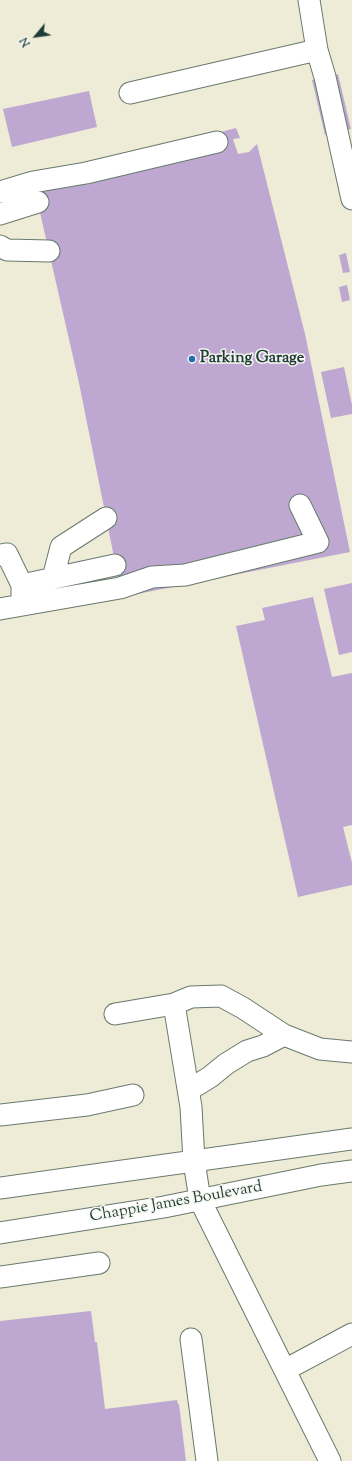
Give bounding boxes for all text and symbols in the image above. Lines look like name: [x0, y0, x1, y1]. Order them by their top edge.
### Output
north arrow: [16, 16, 56, 56]
text: N: [16, 34, 35, 50]
place label: Parking Garage: [200, 349, 304, 369]
marker: Parking Garage: [187, 354, 197, 364]
street label: Chappie James Boulevard: [88, 1178, 264, 1228]

